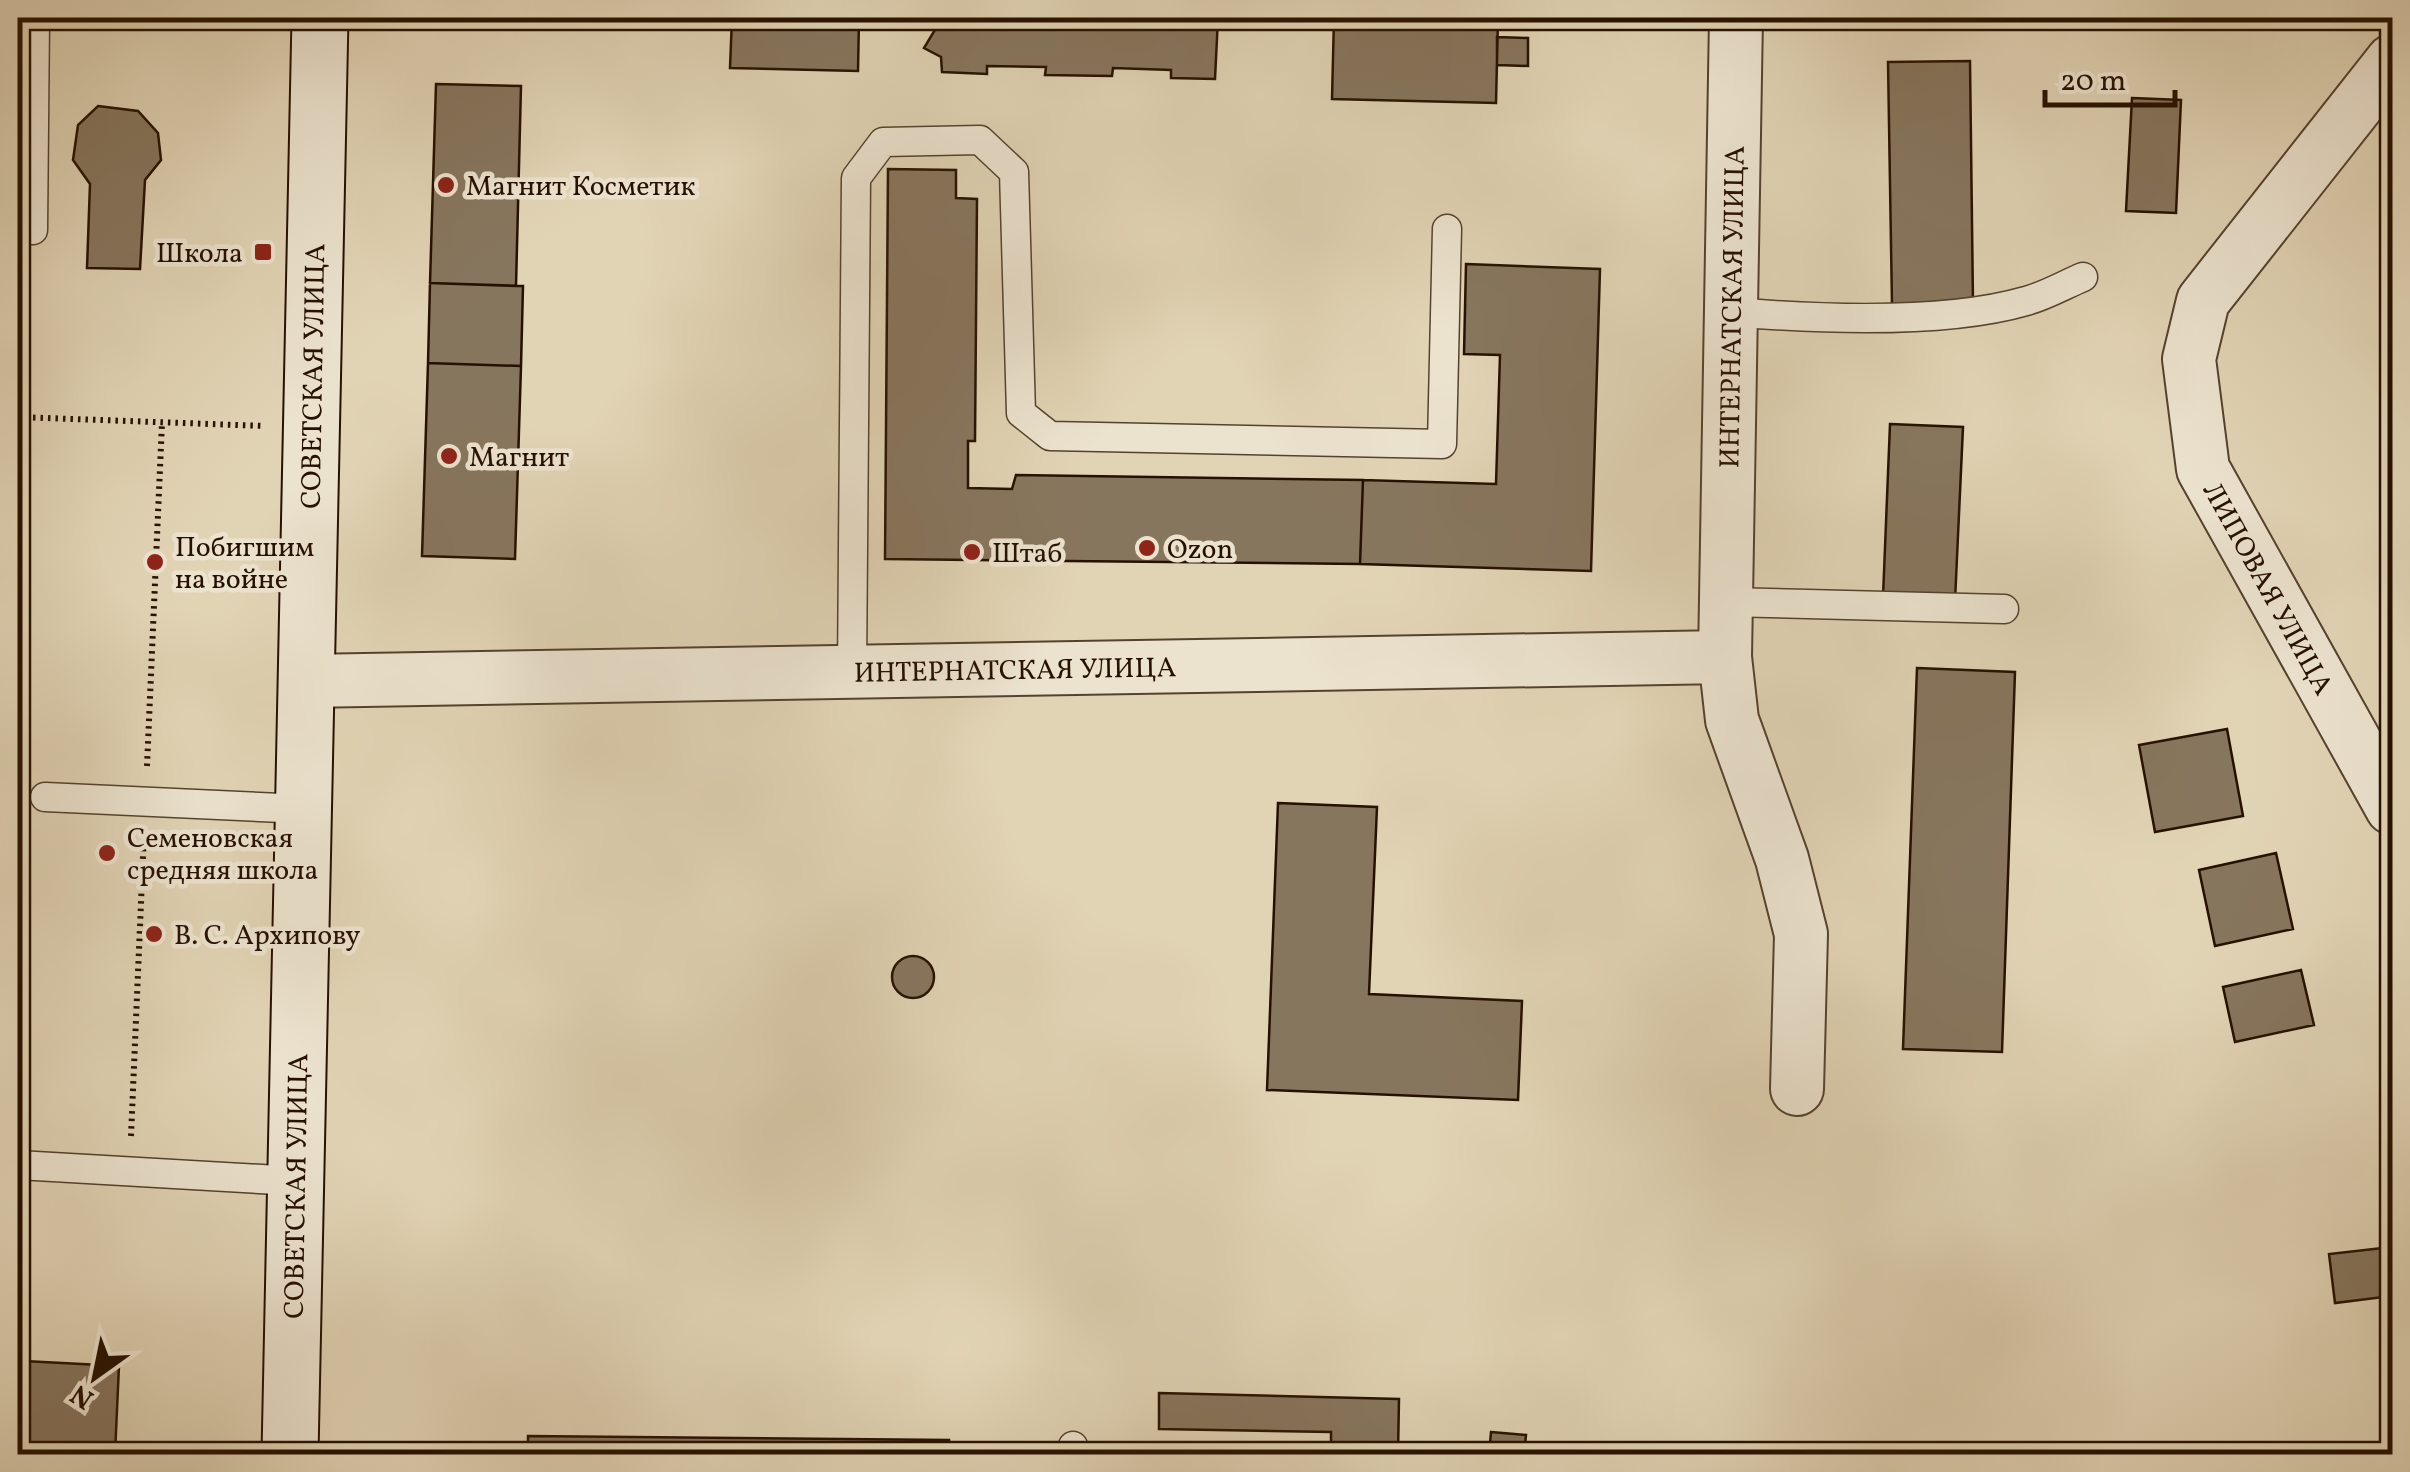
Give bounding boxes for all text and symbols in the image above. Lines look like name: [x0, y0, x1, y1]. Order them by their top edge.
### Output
scale bar: [2045, 45, 2175, 107]
text: 20 m: [2060, 61, 2126, 103]
street label: ИНТЕРНАТСКАЯ УЛИЦА: [1711, 145, 1756, 469]
place label: Магнит Косметик: [466, 168, 696, 207]
marker: Магнит Косметик: [435, 174, 457, 196]
place label: Школа: [156, 235, 243, 274]
marker: Школа: [252, 241, 274, 263]
street label: СОВЕТСКАЯ УЛИЦА: [293, 243, 336, 509]
place label: Магнит: [469, 439, 569, 478]
marker: Магнит: [438, 445, 460, 467]
street label: ЛИПОВАЯ УЛИЦА: [2192, 476, 2342, 703]
place label: Побигшим на войне: [175, 529, 314, 600]
place label: Ozon: [1167, 531, 1233, 570]
place label: Штаб: [992, 535, 1062, 574]
marker: Ozon: [1136, 537, 1158, 559]
marker: Штаб: [961, 541, 983, 563]
marker: Побигшим на войне: [144, 551, 166, 573]
street label: ИНТЕРНАТСКАЯ УЛИЦА: [853, 649, 1177, 694]
place label: Семеновская средняя школа: [127, 820, 318, 891]
marker: Семеновская средняя школа: [96, 842, 118, 864]
place label: В. С. Архипову: [174, 917, 360, 956]
marker: В. С. Архипову: [143, 923, 165, 945]
street label: СОВЕТСКАЯ УЛИЦА: [276, 1053, 319, 1319]
north arrow: [45, 1327, 145, 1427]
text: N: [64, 1374, 102, 1418]

